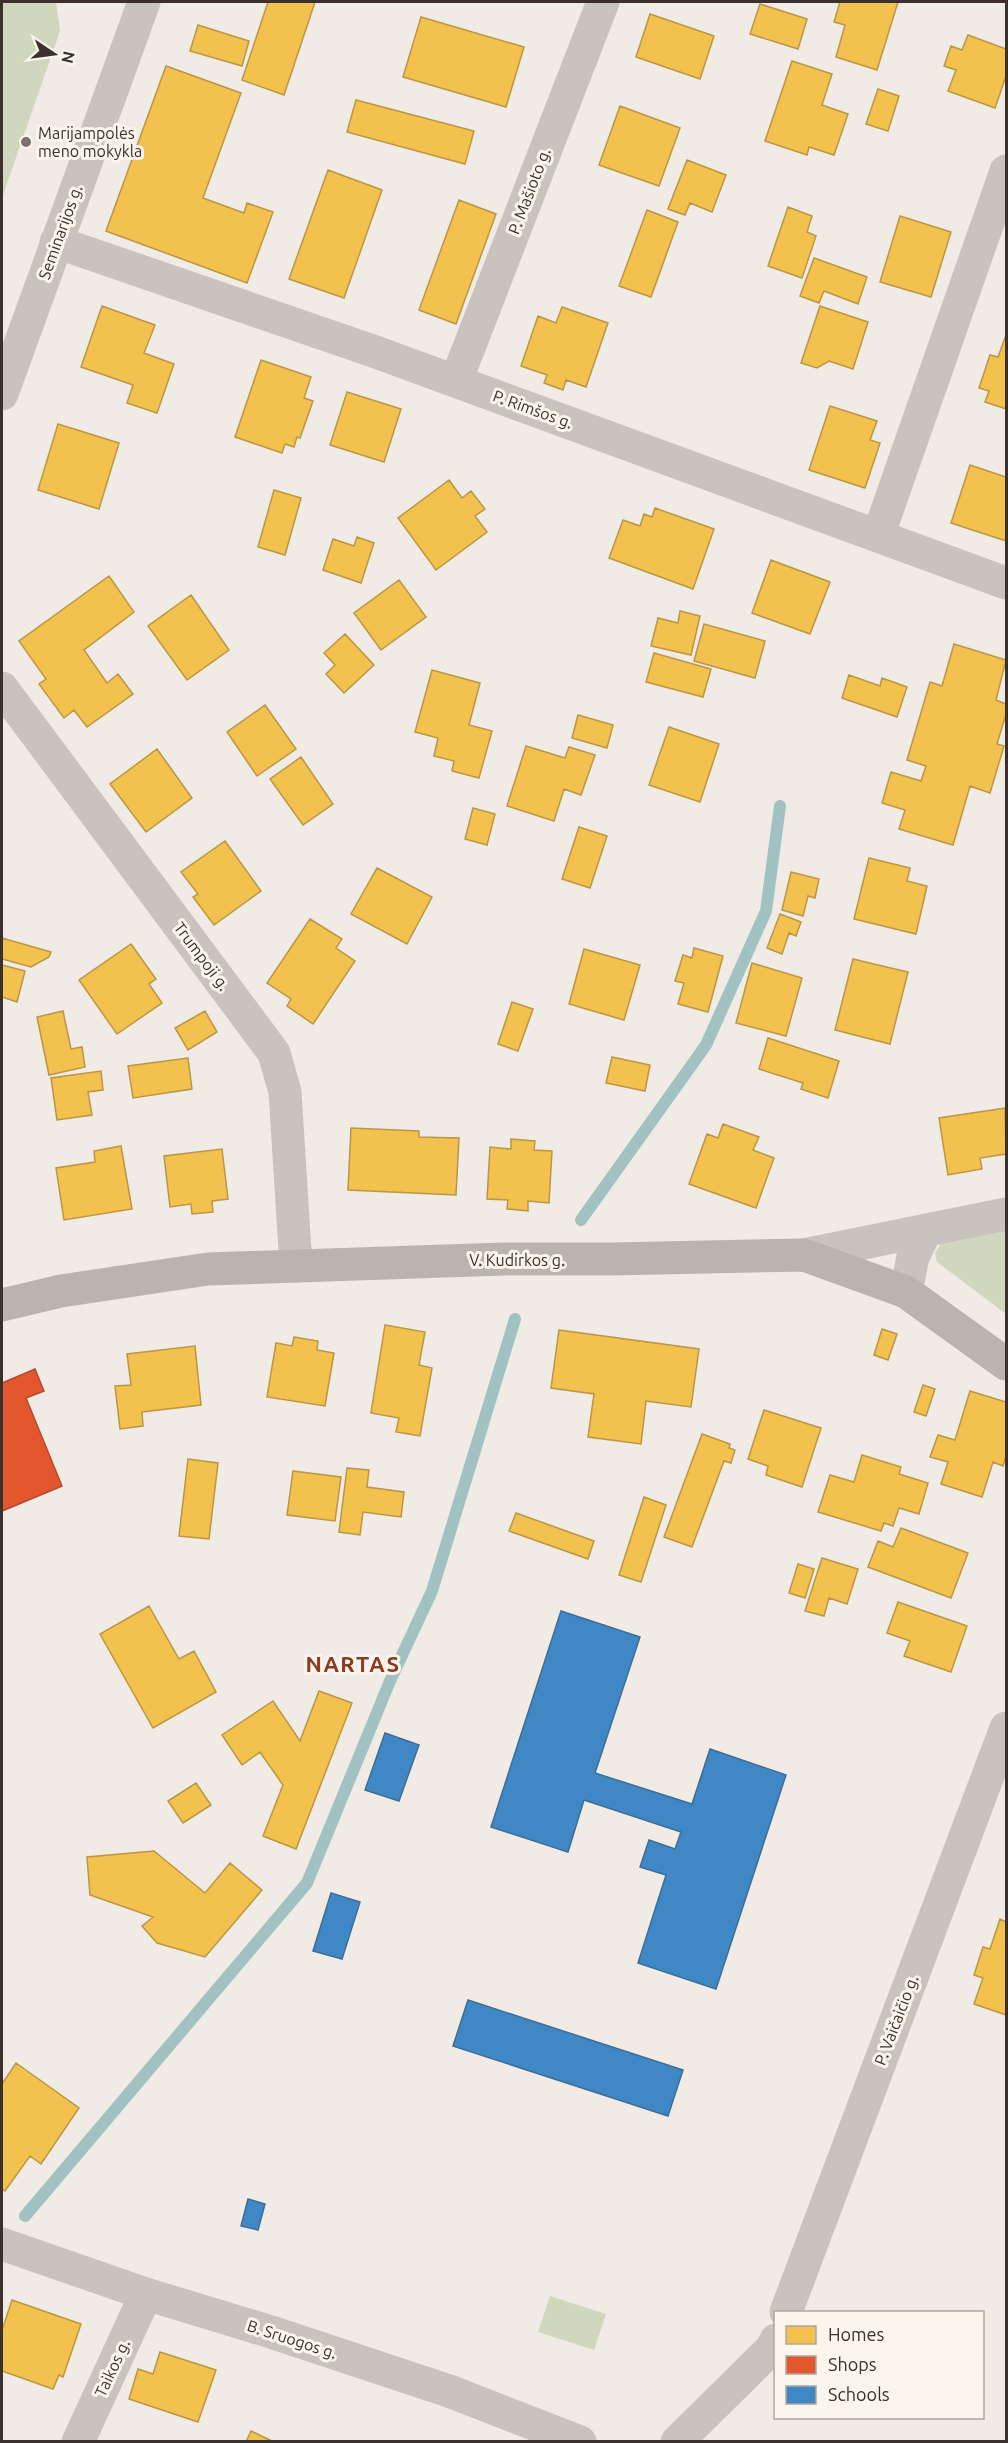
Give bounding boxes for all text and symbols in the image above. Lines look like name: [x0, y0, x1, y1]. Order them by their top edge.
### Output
north arrow: [24, 24, 84, 84]
text: N: [59, 50, 79, 65]
place label: Marijampolės meno mokykla: [38, 124, 142, 160]
marker: Marijampolės meno mokykla: [19, 135, 33, 149]
street label: P. Mašioto g.: [504, 145, 554, 237]
street label: Seminarijos g.: [35, 182, 85, 282]
street label: P. Rimšos g.: [491, 386, 575, 432]
street label: Trumpoji g.: [171, 918, 233, 994]
street label: V. Kudirkos g.: [469, 1251, 565, 1269]
district label: NARTAS: [305, 1651, 401, 1676]
street label: P. Vaičaičio g.: [871, 1972, 921, 2068]
legend: [774, 2311, 984, 2419]
street label: B. Sruogos g.: [245, 2316, 339, 2362]
text: Homes: [828, 2324, 885, 2344]
street label: Taikos g.: [91, 2336, 133, 2400]
text: Shops: [828, 2354, 877, 2374]
text: Schools: [828, 2384, 890, 2404]

